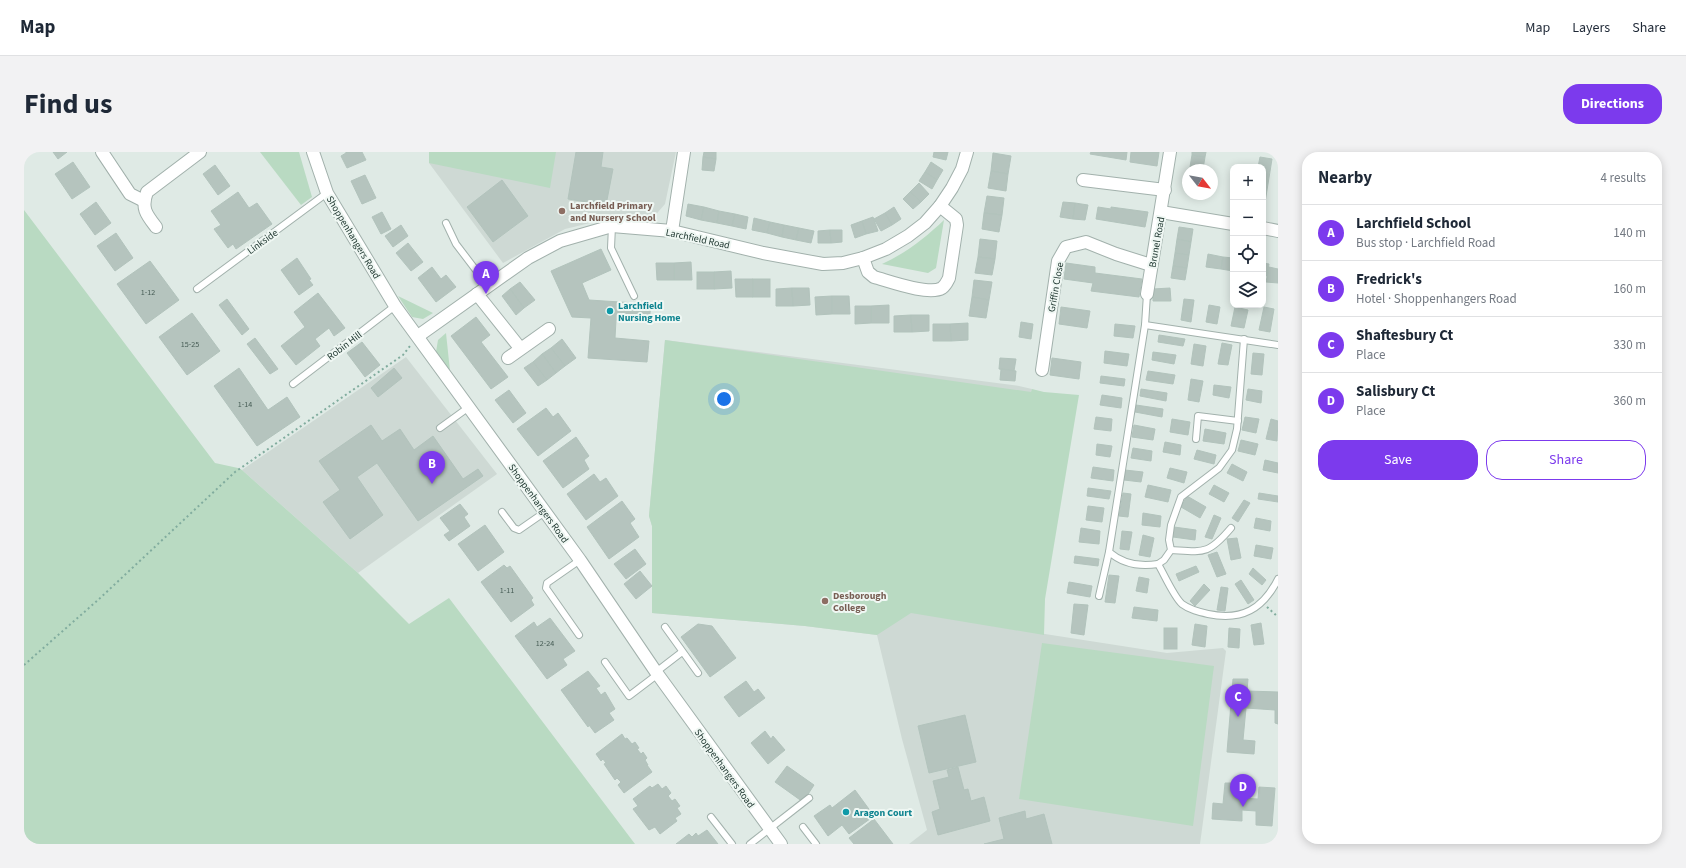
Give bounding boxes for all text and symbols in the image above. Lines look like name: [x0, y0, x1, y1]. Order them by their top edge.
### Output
text: Map: [20, 14, 55, 41]
text: Map: [1525, 18, 1550, 38]
text: Layers: [1572, 18, 1610, 38]
text: Share: [1632, 18, 1666, 38]
text: Find us: [24, 84, 112, 124]
button: Directions: [1563, 84, 1662, 124]
north arrow: [1182, 164, 1218, 200]
map controls: [1230, 164, 1266, 308]
button: +: [1230, 164, 1266, 200]
text: Nearby: [1318, 166, 1372, 190]
text: 4 results: [1601, 169, 1646, 187]
street label: Shoppenhangers Road: [323, 193, 384, 282]
place label: Larchfield Primary and Nursery School: [570, 199, 656, 225]
button: −: [1230, 200, 1266, 236]
marker: Larchfield Primary and Nursery School: [557, 206, 567, 216]
text: Larchfield School: [1356, 213, 1471, 234]
street label: Brunel Road: [1146, 216, 1168, 269]
text: A: [1327, 224, 1335, 242]
text: 140 m: [1613, 224, 1646, 242]
street label: Larchfield Road: [664, 225, 731, 253]
street label: Linkside: [244, 226, 281, 258]
text: Bus stop · Larchfield Road: [1356, 234, 1496, 252]
button: locate: [1230, 236, 1266, 272]
pin: A: [473, 261, 499, 294]
street label: Griffin Close: [1045, 261, 1067, 313]
text: Fredrick's: [1356, 269, 1422, 290]
button: layers: [1230, 272, 1266, 308]
text: B: [1327, 280, 1335, 298]
text: 160 m: [1613, 280, 1646, 298]
house number: 1-12: [141, 287, 155, 298]
text: Hotel · Shoppenhangers Road: [1356, 290, 1517, 308]
place label: Larchfield Nursing Home: [618, 299, 681, 325]
marker: Larchfield Nursing Home: [605, 306, 615, 316]
text: Shaftesbury Ct: [1356, 325, 1453, 346]
street label: Robin Hill: [324, 328, 365, 364]
text: C: [1327, 336, 1335, 354]
text: 330 m: [1613, 336, 1646, 354]
house number: 15-25: [181, 339, 199, 350]
text: Place: [1356, 346, 1385, 364]
text: Salisbury Ct: [1356, 381, 1435, 402]
your location: [714, 389, 734, 409]
text: D: [1327, 392, 1335, 410]
text: 360 m: [1613, 392, 1646, 410]
house number: 1-14: [238, 399, 252, 410]
text: Place: [1356, 402, 1385, 420]
button: Save: [1318, 440, 1478, 480]
button: Share: [1486, 440, 1646, 480]
pin: B: [419, 451, 445, 484]
street label: Shoppenhangers Road: [505, 461, 572, 546]
house number: 1-11: [500, 585, 514, 596]
place label: Desborough College: [833, 589, 887, 615]
marker: Desborough College: [820, 596, 830, 606]
house number: 12-24: [536, 638, 554, 649]
pin: C: [1225, 684, 1251, 717]
street label: Shoppenhangers Road: [691, 726, 758, 811]
pin: D: [1230, 774, 1256, 807]
place label: Aragon Court: [853, 806, 912, 820]
marker: Aragon Court: [841, 807, 851, 817]

